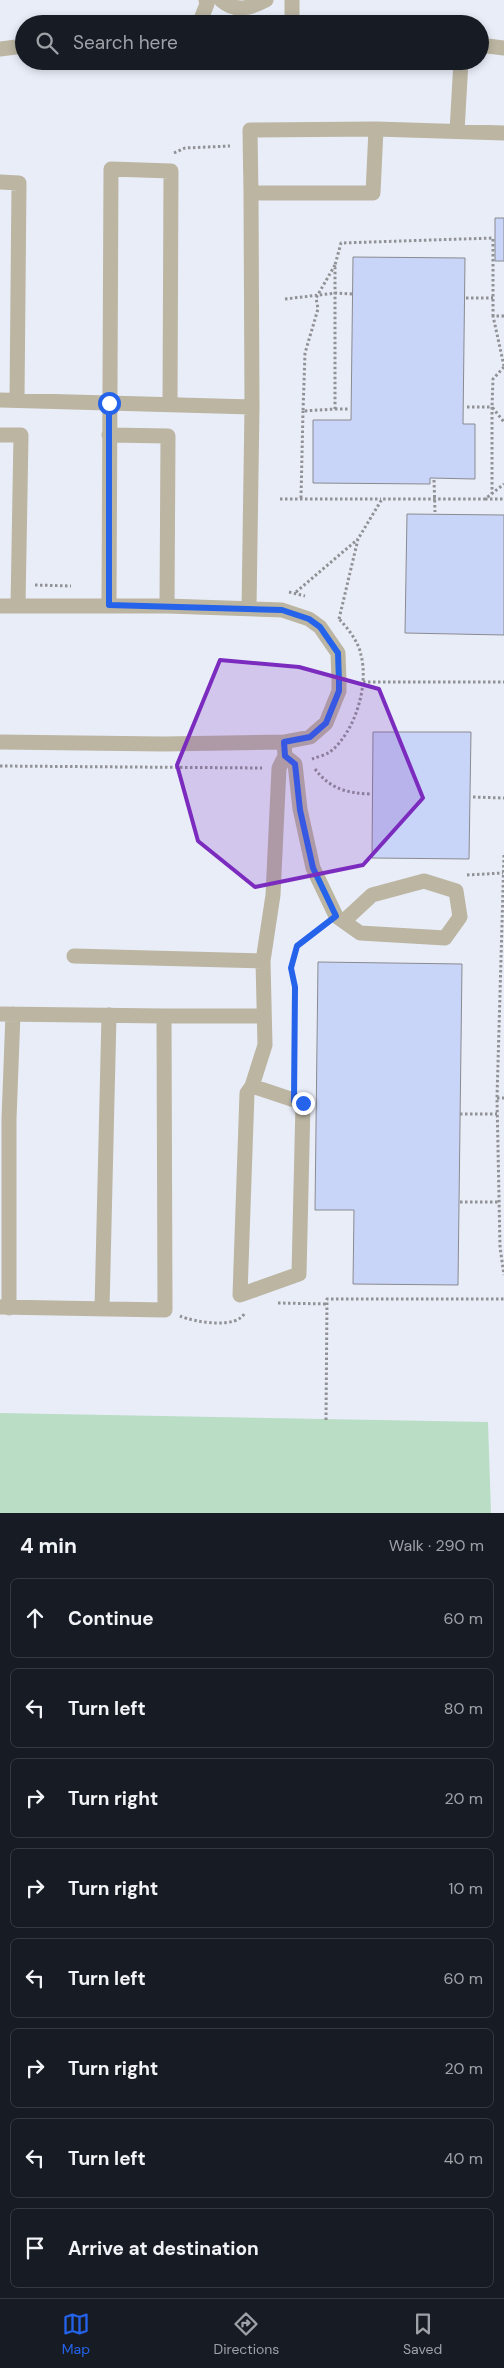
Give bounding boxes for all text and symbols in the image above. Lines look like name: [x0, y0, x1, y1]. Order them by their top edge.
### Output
search box: [15, 15, 489, 70]
icon: search: [33, 29, 61, 57]
text: Search here: [73, 30, 178, 55]
route start: [98, 392, 121, 415]
route end: [292, 1092, 315, 1115]
text: 4 min: [20, 1532, 77, 1560]
text: Walk · 290 m: [389, 1535, 484, 1556]
icon: ahead: [21, 1604, 49, 1632]
text: Continue: [68, 1606, 154, 1631]
text: 60 m: [443, 1608, 483, 1629]
icon: left: [21, 1694, 49, 1722]
text: Turn left: [68, 1696, 146, 1721]
text: 80 m: [444, 1698, 483, 1719]
icon: right: [21, 1784, 49, 1812]
text: Turn right: [68, 1786, 158, 1811]
text: 20 m: [444, 1788, 483, 1809]
icon: right: [21, 1874, 49, 1902]
text: Turn right: [68, 1876, 158, 1901]
text: 10 m: [449, 1878, 483, 1899]
icon: left: [21, 1964, 49, 1992]
text: Turn left: [68, 1966, 146, 1991]
text: 60 m: [443, 1968, 483, 1989]
icon: right: [21, 2054, 49, 2082]
text: Turn right: [68, 2056, 158, 2081]
text: 20 m: [444, 2058, 483, 2079]
icon: left: [21, 2144, 49, 2172]
text: Turn left: [68, 2146, 146, 2171]
text: 40 m: [444, 2148, 483, 2169]
icon: arrive: [21, 2234, 49, 2262]
text: Arrive at destination: [68, 2236, 259, 2261]
tab: Map: [62, 2310, 90, 2358]
tab: Directions: [214, 2310, 279, 2358]
tab: Saved: [403, 2310, 442, 2358]

